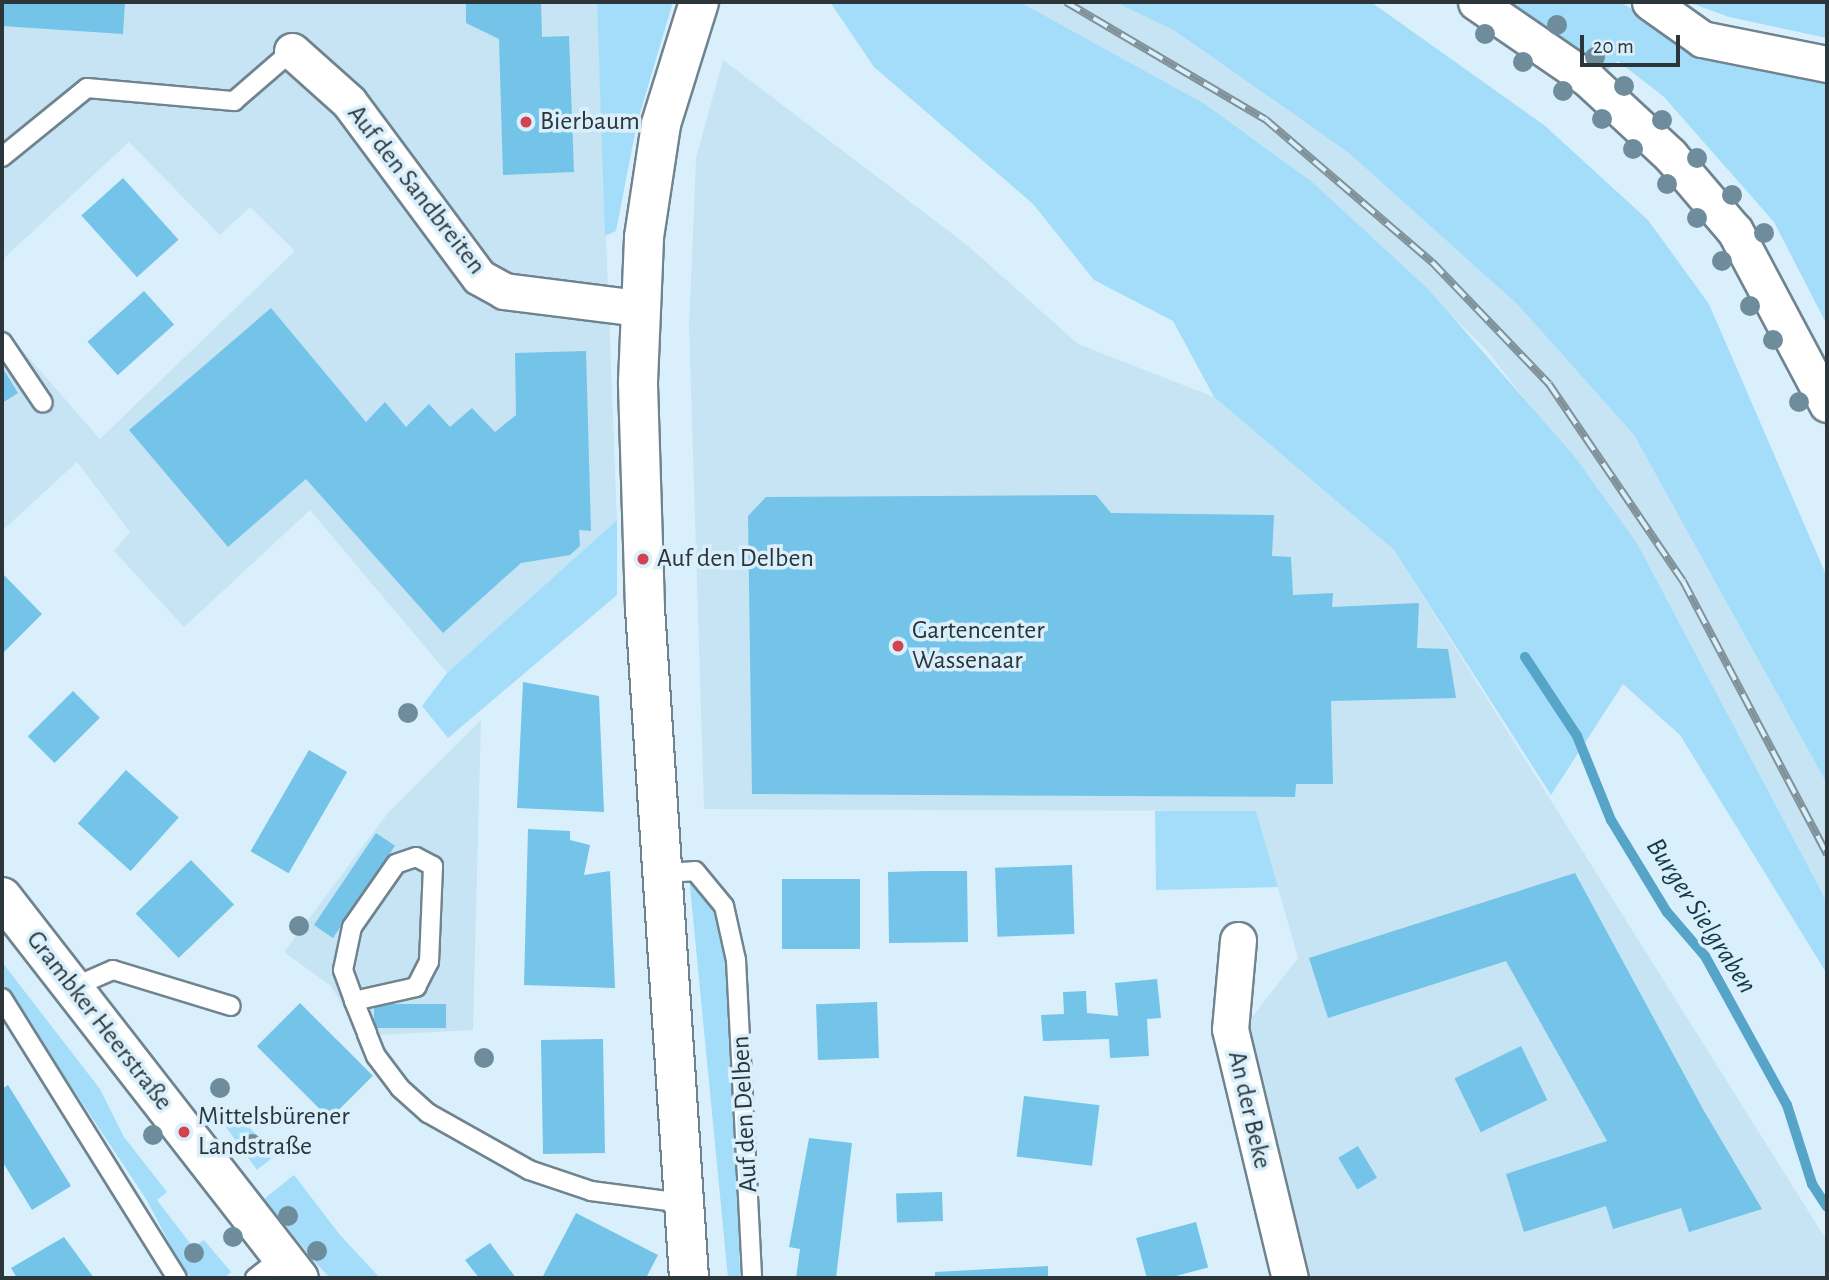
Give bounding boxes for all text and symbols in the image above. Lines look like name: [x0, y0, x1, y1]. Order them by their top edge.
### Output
scale bar: [1584, 21, 1684, 65]
text: 20 m: [1593, 36, 1634, 57]
street label: Auf den Sandbreiten: [340, 99, 492, 281]
place label: Bierbaum: [540, 106, 640, 138]
marker: Bierbaum: [518, 114, 534, 130]
place label: Auf den Delben: [657, 543, 814, 575]
marker: Auf den Delben: [635, 551, 651, 567]
place label: Gartencenter Wassenaar: [912, 615, 1045, 676]
marker: Gartencenter Wassenaar: [890, 638, 906, 654]
water label: Burger Sielgraben: [1638, 832, 1764, 1000]
street label: Grambker Heerstraße: [19, 925, 179, 1117]
street label: Auf den Delben: [725, 1035, 765, 1193]
street label: An der Beke: [1220, 1048, 1278, 1172]
place label: Mittelsbürener Landstraße: [198, 1101, 350, 1162]
marker: Mittelsbürener Landstraße: [176, 1124, 192, 1140]

